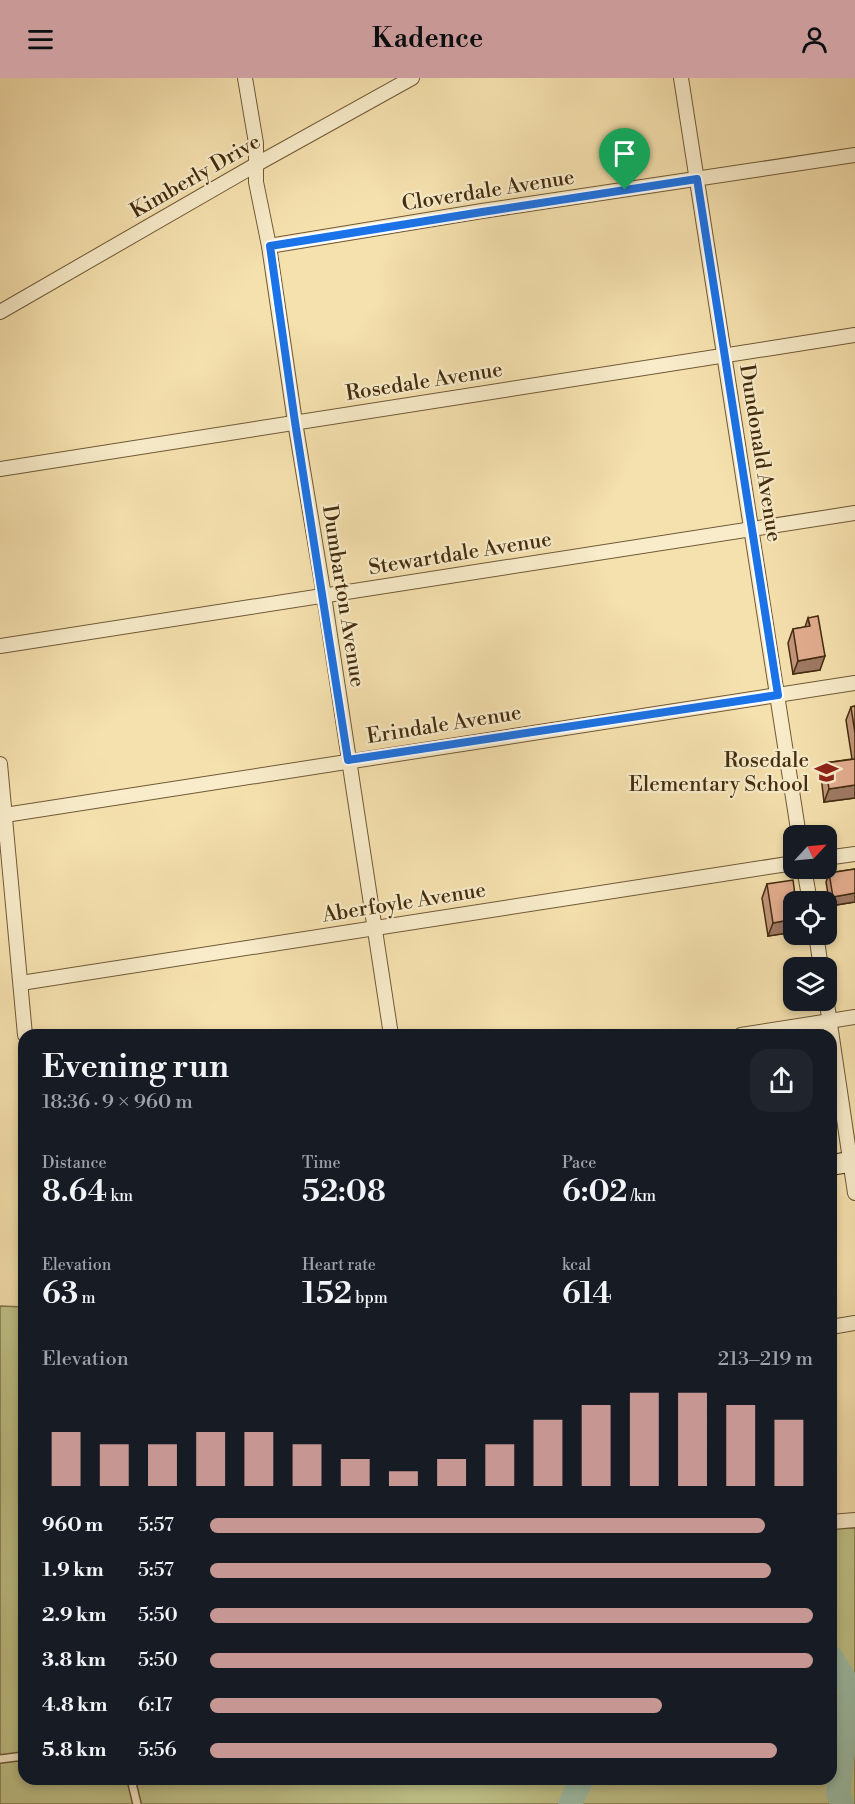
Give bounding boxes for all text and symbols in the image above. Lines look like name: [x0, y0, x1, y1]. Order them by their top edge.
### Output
text: Kadence: [372, 22, 483, 56]
icon: menu: [24, 23, 57, 56]
icon: person: [798, 23, 831, 56]
pin: [599, 128, 650, 190]
street label: Kimberly Drive: [126, 129, 265, 225]
icon: arrive: [608, 137, 641, 170]
street label: Cloverdale Avenue: [400, 164, 576, 217]
street label: Rosedale Avenue: [344, 357, 505, 407]
street label: Dundonald Avenue: [733, 363, 787, 544]
street label: Dumbarton Avenue: [316, 503, 370, 689]
street label: Stewartdale Avenue: [367, 527, 554, 581]
street label: Erindale Avenue: [365, 700, 523, 750]
place label: Rosedale Elementary School: [629, 748, 809, 798]
school or university icon: Rosedale Elementary School: [814, 759, 840, 785]
north arrow: [783, 825, 837, 879]
map controls: [783, 825, 837, 1011]
street label: Aberfoyle Avenue: [319, 877, 488, 929]
button: locate: [783, 891, 837, 945]
button: layers: [783, 957, 837, 1011]
text: Evening run: [42, 1047, 229, 1088]
button: share: [750, 1049, 813, 1112]
text: 18:36 · 9 × 960 m: [42, 1090, 193, 1115]
text: Distance: [42, 1153, 107, 1173]
text: Time: [302, 1153, 341, 1173]
text: Pace: [562, 1153, 596, 1173]
text: 8.64: [42, 1173, 107, 1211]
text: 52:08: [302, 1173, 386, 1211]
text: 6:02: [562, 1173, 627, 1211]
text: km: [107, 1186, 133, 1206]
text: /km: [627, 1186, 656, 1206]
text: Elevation: [42, 1255, 111, 1275]
text: Heart rate: [302, 1255, 376, 1275]
text: kcal: [562, 1255, 591, 1275]
text: 63: [42, 1275, 78, 1313]
text: 152: [302, 1275, 352, 1313]
text: 614: [562, 1275, 612, 1313]
text: m: [78, 1288, 96, 1308]
text: bpm: [352, 1288, 388, 1308]
text: Elevation: [42, 1347, 129, 1372]
text: 213–219 m: [718, 1347, 813, 1372]
text: 960 m: [42, 1513, 103, 1538]
text: 5:57: [138, 1513, 174, 1538]
text: 1.9 km: [42, 1558, 104, 1583]
text: 5:57: [138, 1558, 174, 1583]
text: 2.9 km: [42, 1603, 106, 1628]
text: 5:50: [138, 1603, 178, 1628]
text: 3.8 km: [42, 1648, 106, 1673]
text: 5:50: [138, 1648, 178, 1673]
text: 4.8 km: [42, 1693, 107, 1718]
text: 6:17: [138, 1693, 172, 1718]
text: 5.8 km: [42, 1738, 106, 1763]
text: 5:56: [138, 1738, 177, 1763]

